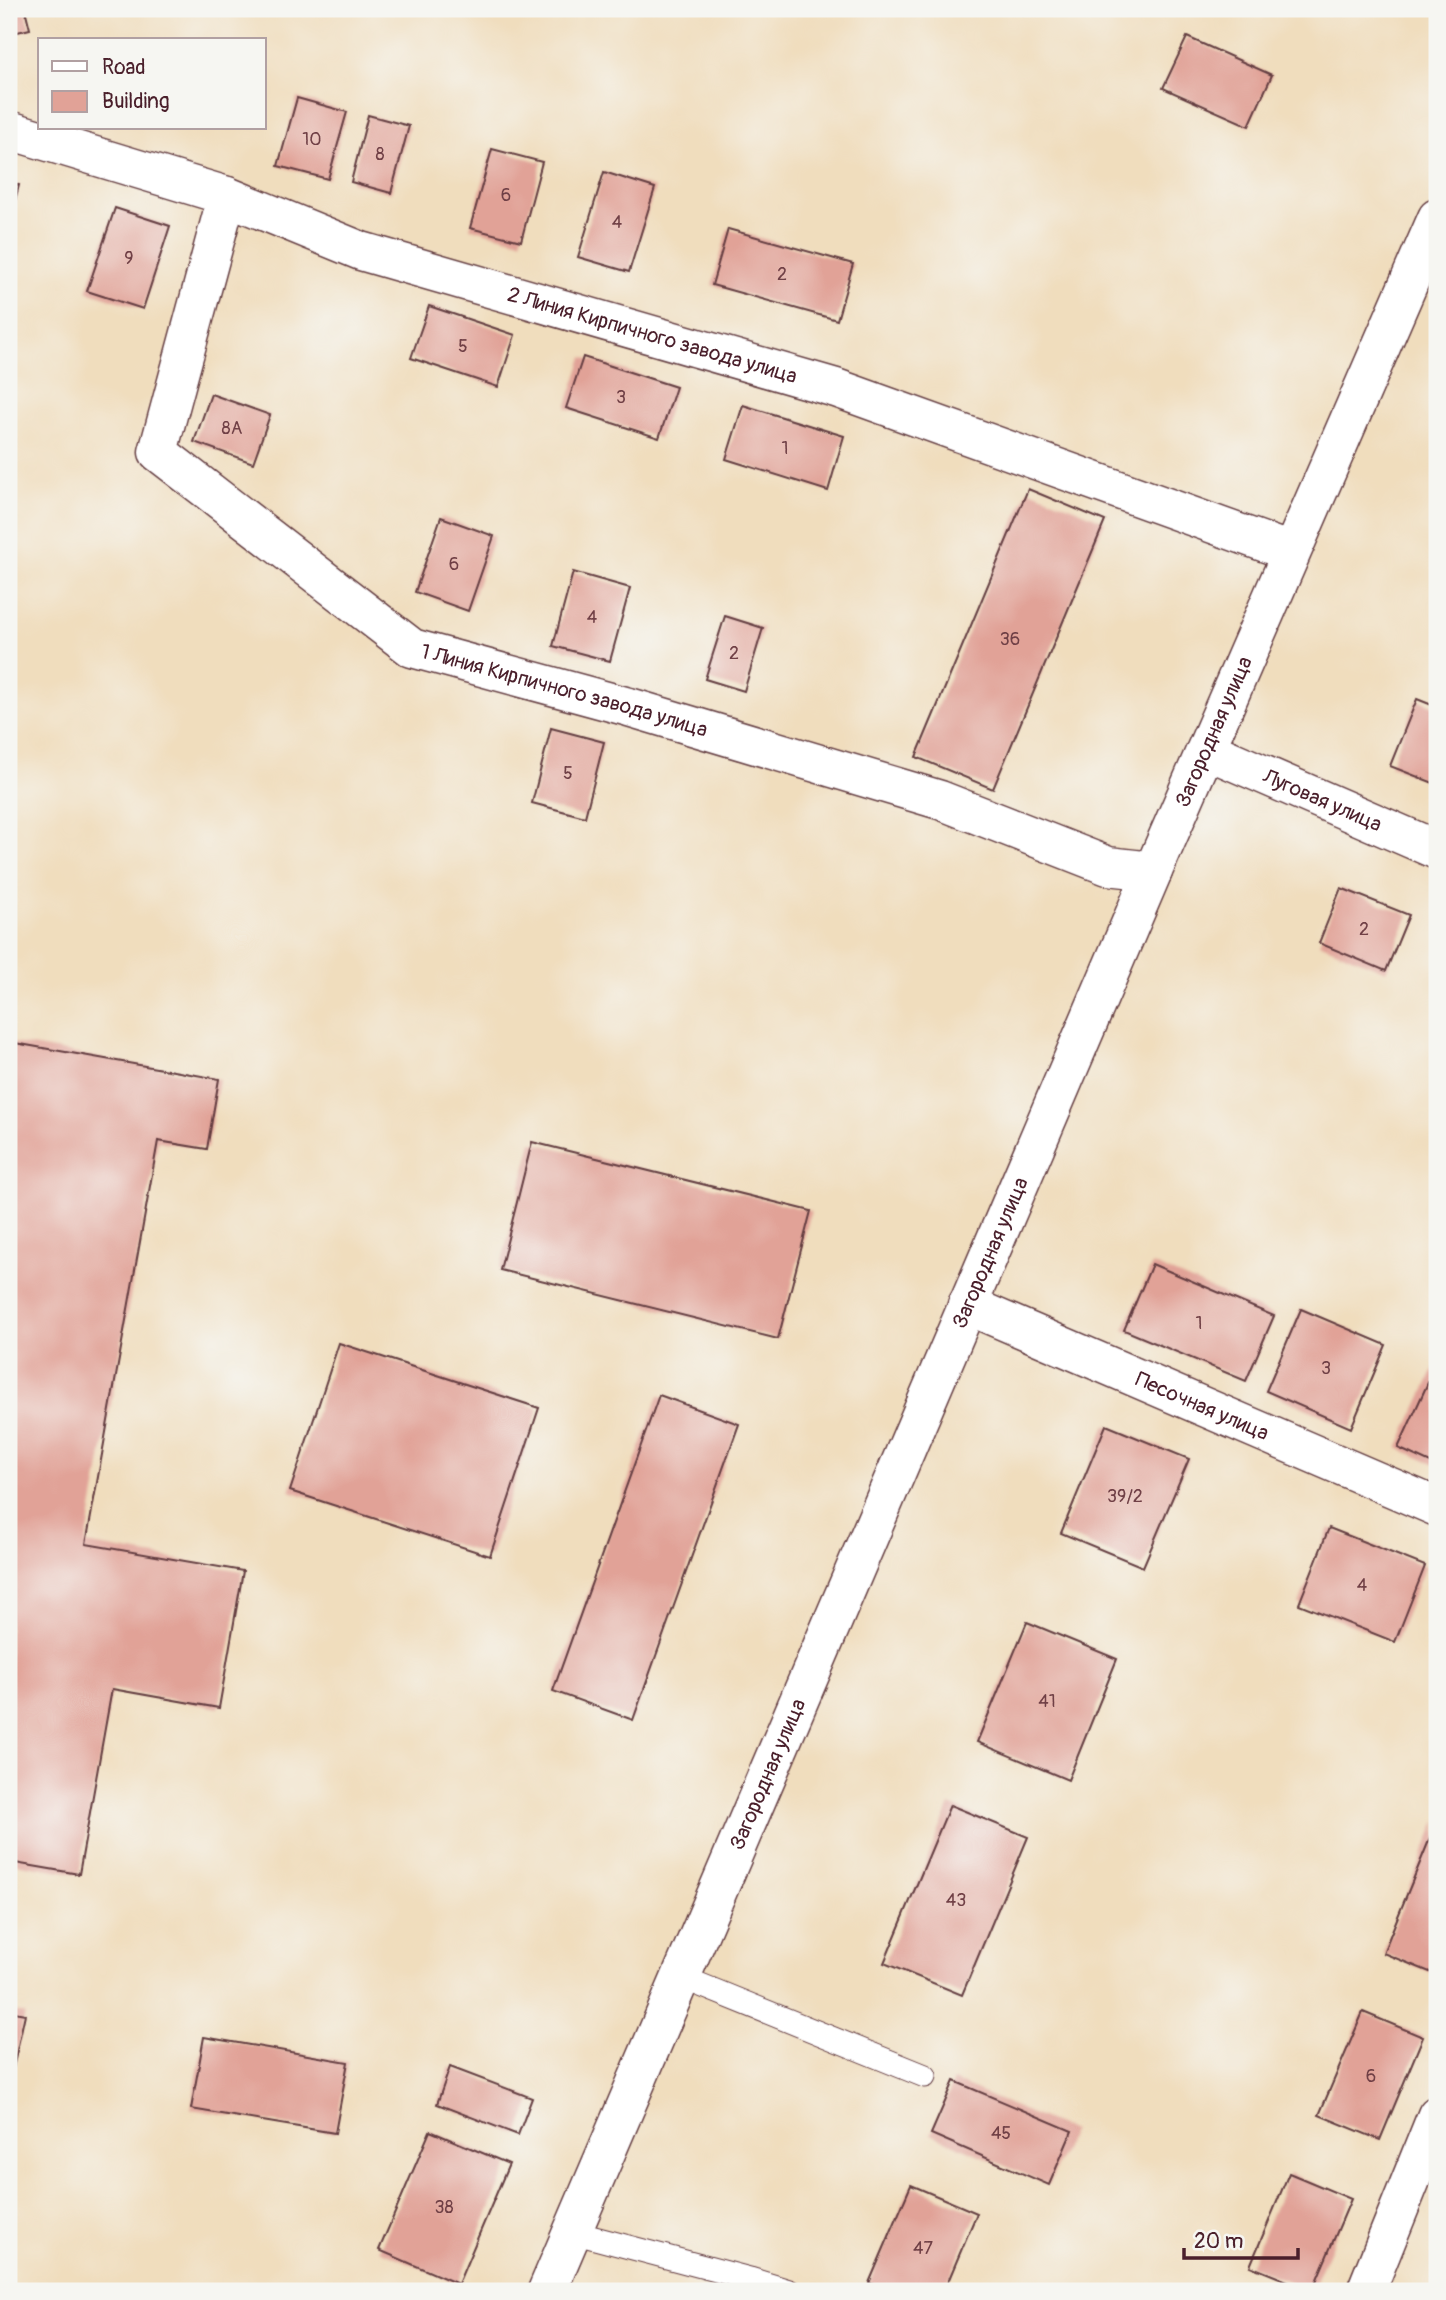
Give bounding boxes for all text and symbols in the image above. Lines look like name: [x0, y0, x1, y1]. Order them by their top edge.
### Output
legend: [38, 38, 266, 130]
text: Road: [102, 54, 146, 81]
text: Building: [102, 88, 169, 115]
house number: 10: [302, 128, 322, 151]
house number: 8: [375, 143, 385, 166]
house number: 6: [501, 184, 511, 207]
house number: 4: [612, 211, 623, 234]
house number: 9: [124, 247, 134, 270]
house number: 2: [777, 263, 787, 286]
street label: 2 Линия Кирпичного завода улица: [505, 281, 800, 390]
house number: 5: [458, 335, 468, 358]
house number: 3: [616, 386, 626, 409]
house number: 8А: [222, 417, 243, 440]
house number: 1: [781, 437, 789, 460]
house number: 6: [449, 553, 459, 576]
house number: 4: [587, 606, 598, 629]
house number: 36: [1000, 628, 1020, 651]
street label: 1 Линия Кирпичного завода улица: [418, 638, 711, 743]
house number: 2: [729, 642, 739, 665]
street label: Загородная улица: [1169, 652, 1258, 811]
house number: 5: [563, 762, 573, 785]
street label: Луговая улица: [1258, 762, 1386, 838]
house number: 2: [1359, 918, 1369, 941]
street label: Загородная улица: [946, 1173, 1034, 1332]
house number: 1: [1195, 1312, 1203, 1335]
house number: 3: [1321, 1357, 1331, 1380]
street label: Песочная улица: [1131, 1366, 1273, 1447]
house number: 39/2: [1107, 1485, 1143, 1508]
house number: 4: [1357, 1574, 1368, 1597]
house number: 41: [1038, 1690, 1056, 1713]
street label: Загородная улица: [723, 1694, 812, 1854]
house number: 43: [946, 1889, 966, 1912]
house number: 6: [1366, 2065, 1376, 2088]
house number: 45: [991, 2122, 1011, 2145]
house number: 38: [434, 2196, 454, 2219]
scale bar: [1184, 2216, 1297, 2260]
text: 20 m: [1194, 2228, 1243, 2255]
house number: 47: [913, 2237, 933, 2260]

